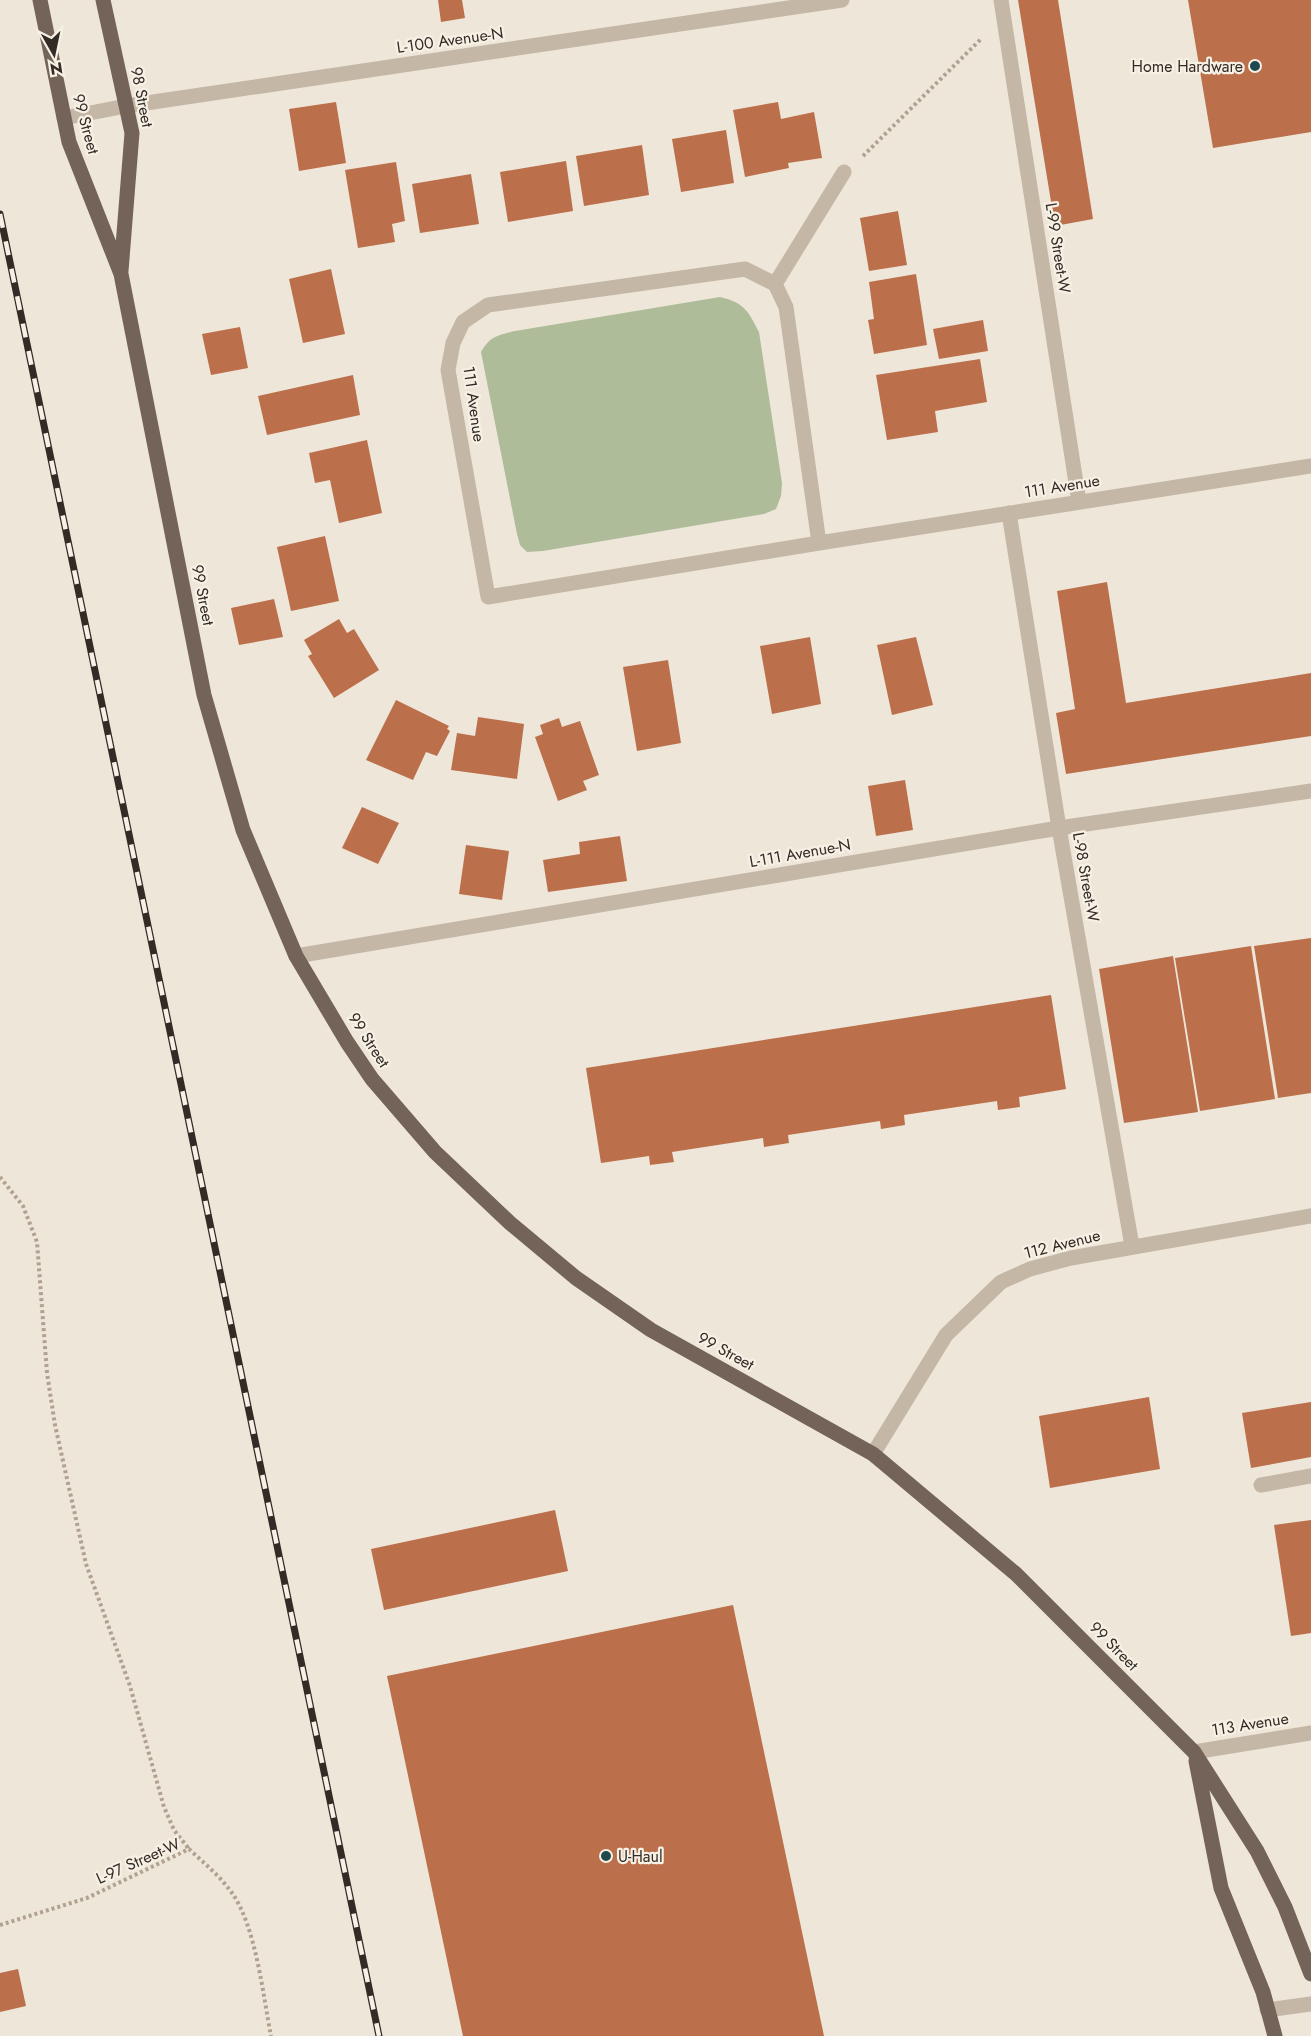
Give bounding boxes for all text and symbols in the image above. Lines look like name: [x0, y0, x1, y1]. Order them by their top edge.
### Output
street label: L-100 Avenue-N: [395, 21, 505, 59]
north arrow: [24, 24, 84, 84]
place label: Home Hardware: [1131, 55, 1243, 78]
text: N: [48, 56, 64, 81]
marker: Home Hardware: [1248, 59, 1262, 73]
street label: 98 Street: [125, 65, 159, 129]
street label: 99 Street: [67, 91, 105, 157]
street label: L-99 Street-W: [1040, 201, 1077, 295]
street label: 111 Avenue: [457, 365, 491, 443]
street label: 111 Avenue: [1023, 469, 1101, 503]
street label: 99 Street: [186, 563, 220, 627]
street label: L-98 Street-W: [1067, 830, 1105, 924]
street label: L-111 Avenue-N: [748, 833, 852, 873]
street label: 99 Street: [343, 1008, 395, 1072]
street label: 112 Avenue: [1021, 1223, 1103, 1265]
street label: 99 Street: [694, 1326, 759, 1376]
street label: 99 Street: [1084, 1616, 1144, 1676]
street label: 113 Avenue: [1210, 1707, 1290, 1741]
street label: L-97 Street-W: [92, 1832, 184, 1890]
place label: U-Haul: [618, 1845, 663, 1868]
marker: U-Haul: [599, 1849, 613, 1863]

